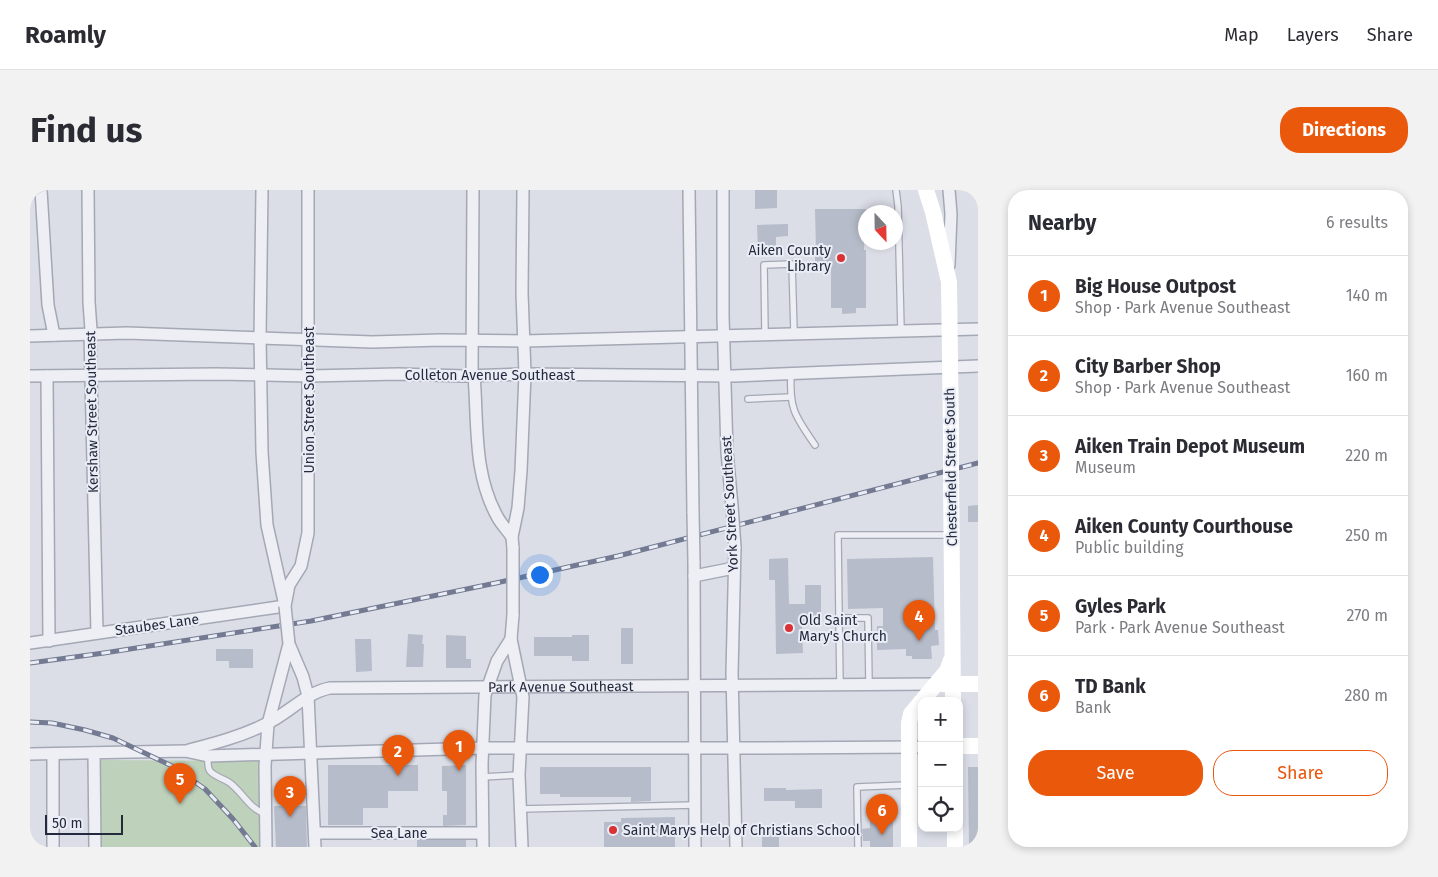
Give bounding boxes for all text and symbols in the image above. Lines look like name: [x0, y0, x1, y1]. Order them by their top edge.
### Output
text: Roamly: [25, 21, 106, 49]
text: Map: [1224, 24, 1259, 46]
text: Layers: [1287, 24, 1339, 46]
text: Share: [1367, 24, 1413, 46]
button: Directions: [1280, 107, 1408, 153]
text: Find us: [30, 109, 142, 151]
north arrow: [858, 205, 903, 250]
text: Nearby: [1028, 210, 1096, 236]
text: 6 results: [1326, 213, 1388, 232]
place label: Aiken County Library: [748, 242, 831, 275]
marker: Aiken County Library: [835, 252, 847, 264]
text: Big House Outpost: [1075, 275, 1236, 298]
text: 1: [1040, 286, 1048, 305]
text: 140 m: [1346, 286, 1388, 305]
text: Shop · Park Avenue Southeast: [1075, 298, 1290, 317]
street label: Union Street Southeast: [301, 326, 318, 473]
street label: Kershaw Street Southeast: [82, 330, 102, 493]
text: City Barber Shop: [1075, 355, 1221, 378]
text: 2: [1040, 366, 1048, 385]
text: 160 m: [1346, 366, 1388, 385]
street label: Colleton Avenue Southeast: [405, 367, 576, 384]
text: Shop · Park Avenue Southeast: [1075, 378, 1290, 397]
street label: Chesterfield Street South: [941, 388, 961, 546]
street label: York Street Southeast: [718, 434, 742, 573]
text: Aiken Train Depot Museum: [1075, 435, 1305, 458]
text: 3: [1040, 446, 1048, 465]
text: 220 m: [1345, 446, 1388, 465]
text: Museum: [1075, 458, 1136, 477]
text: Aiken County Courthouse: [1075, 515, 1293, 538]
text: 4: [1039, 526, 1049, 545]
text: 250 m: [1345, 526, 1388, 545]
text: Public building: [1075, 538, 1183, 557]
your location: [527, 562, 553, 588]
text: Gyles Park: [1075, 595, 1166, 618]
pin: 4: [903, 600, 935, 641]
text: 5: [1040, 606, 1048, 625]
text: 270 m: [1346, 606, 1388, 625]
street label: Staubes Lane: [114, 611, 200, 639]
place label: Old Saint Mary's Church: [799, 612, 887, 645]
text: Park · Park Avenue Southeast: [1075, 618, 1285, 637]
marker: Old Saint Mary's Church: [783, 622, 795, 634]
text: TD Bank: [1075, 675, 1146, 698]
street label: Park Avenue Southeast: [488, 677, 634, 695]
text: 6: [1039, 686, 1049, 705]
text: 280 m: [1344, 686, 1388, 705]
map controls: [918, 697, 963, 832]
button: +: [918, 697, 963, 742]
text: Bank: [1075, 698, 1111, 717]
pin: 1: [443, 730, 475, 771]
pin: 2: [382, 735, 414, 776]
button: −: [918, 742, 963, 787]
button: Save: [1028, 750, 1203, 796]
button: Share: [1213, 750, 1388, 796]
pin: 5: [164, 763, 196, 804]
pin: 3: [274, 776, 306, 817]
button: locate: [918, 787, 963, 832]
pin: 6: [866, 794, 898, 835]
scale bar: [45, 812, 122, 835]
text: 50 m: [52, 815, 83, 832]
place label: Saint Marys Help of Christians School: [623, 822, 860, 839]
marker: Saint Marys Help of Christians School: [607, 824, 619, 836]
street label: Sea Lane: [371, 825, 427, 842]

